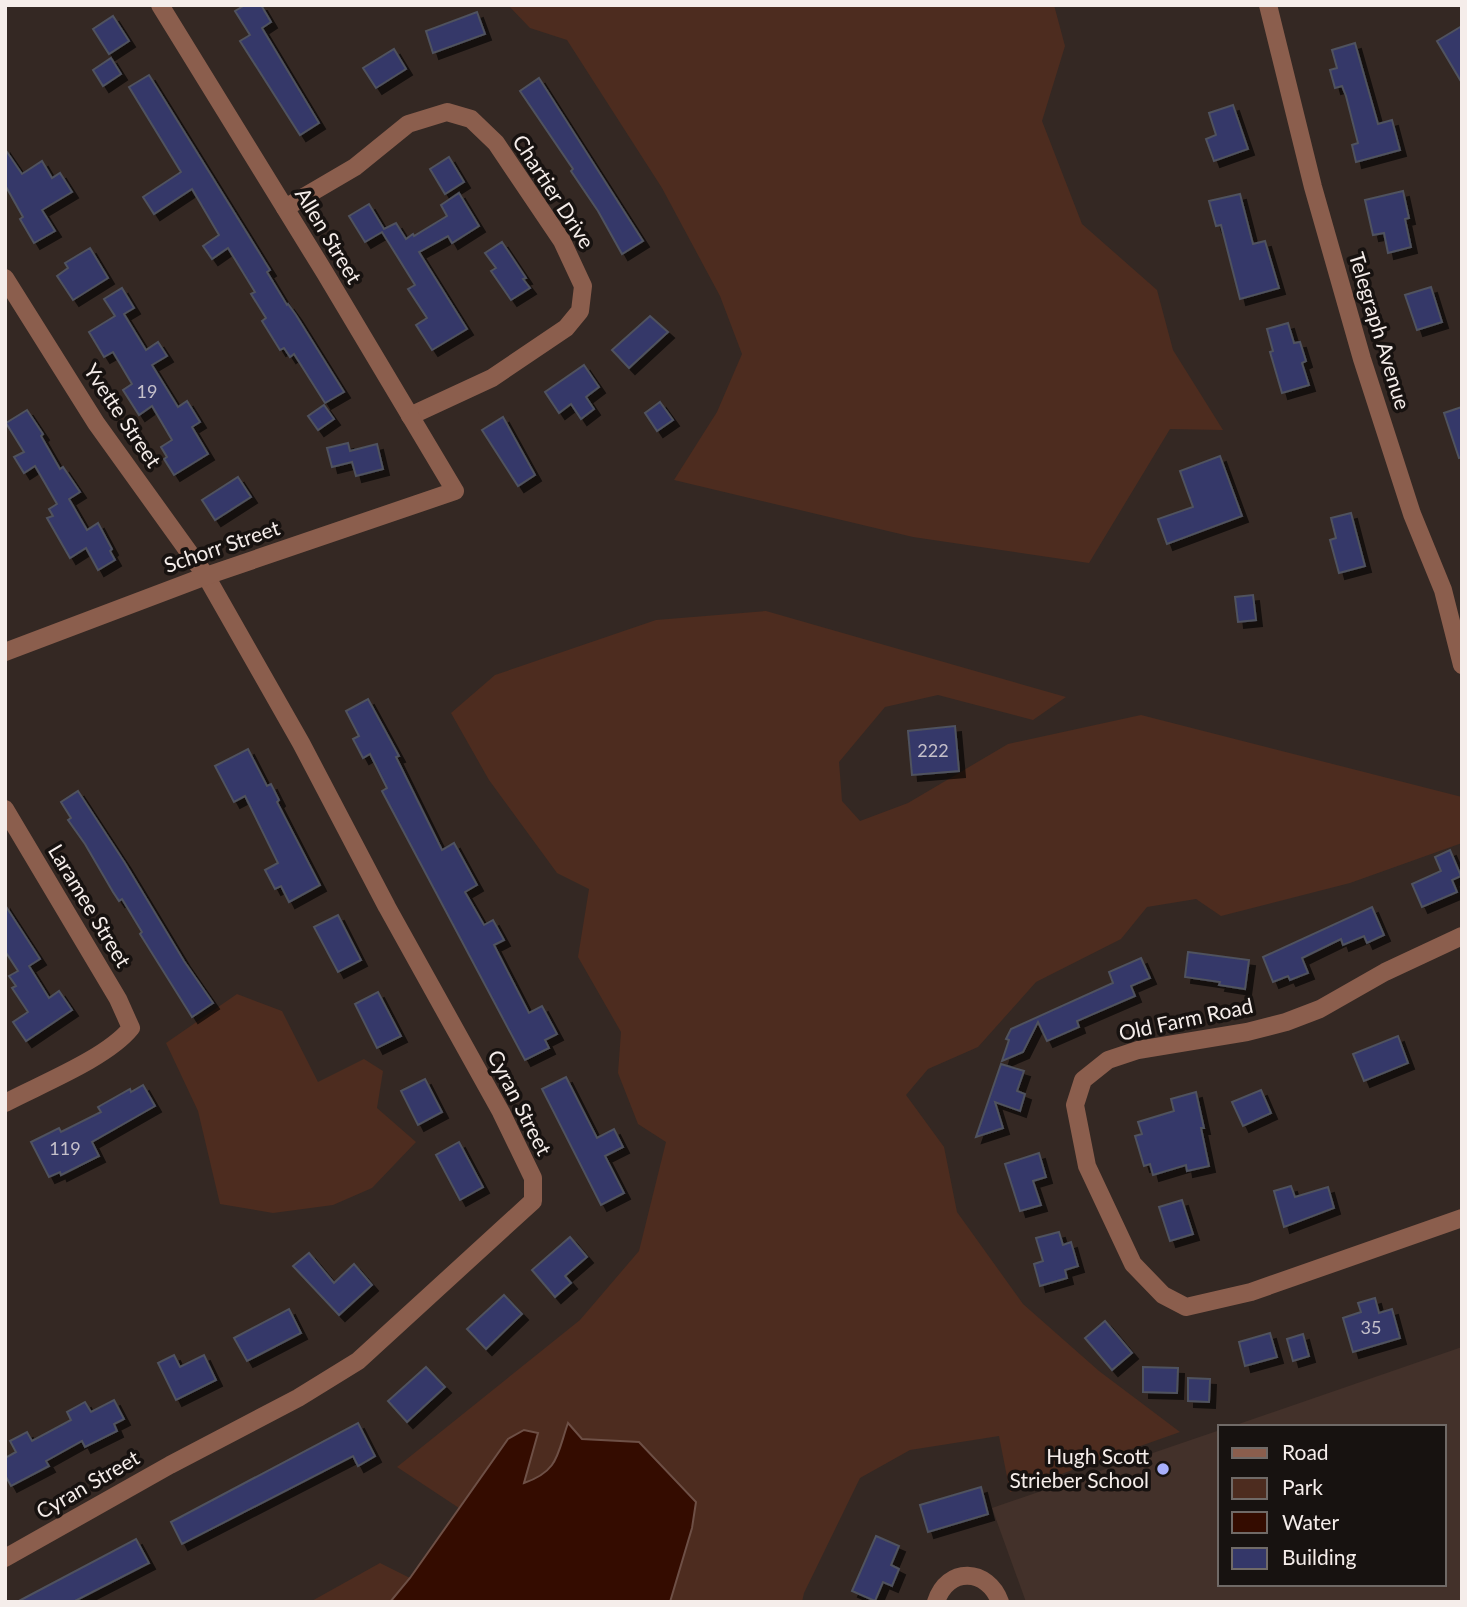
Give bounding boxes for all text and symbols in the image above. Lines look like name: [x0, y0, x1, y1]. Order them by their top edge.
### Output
street label: Chartier Drive: [508, 130, 600, 253]
street label: Allen Street: [291, 183, 368, 288]
street label: Telegraph Avenue: [1345, 249, 1416, 412]
street label: Yvette Street: [79, 359, 167, 472]
house number: 19: [137, 380, 157, 402]
street label: Schorr Street: [160, 514, 283, 577]
house number: 222: [917, 739, 949, 761]
street label: Laramee Street: [44, 839, 137, 972]
street label: Old Farm Road: [1116, 992, 1255, 1045]
street label: Cyran Street: [483, 1046, 558, 1160]
house number: 119: [49, 1137, 81, 1159]
house number: 35: [1361, 1316, 1381, 1338]
legend: [1218, 1425, 1446, 1586]
text: Road: [1282, 1439, 1329, 1464]
place label: Hugh Scott Strieber School: [1010, 1443, 1150, 1492]
street label: Cyran Street: [31, 1444, 144, 1523]
marker: Hugh Scott Strieber School: [1155, 1461, 1171, 1477]
text: Park: [1282, 1474, 1323, 1499]
text: Water: [1282, 1509, 1339, 1534]
text: Building: [1282, 1544, 1357, 1569]

